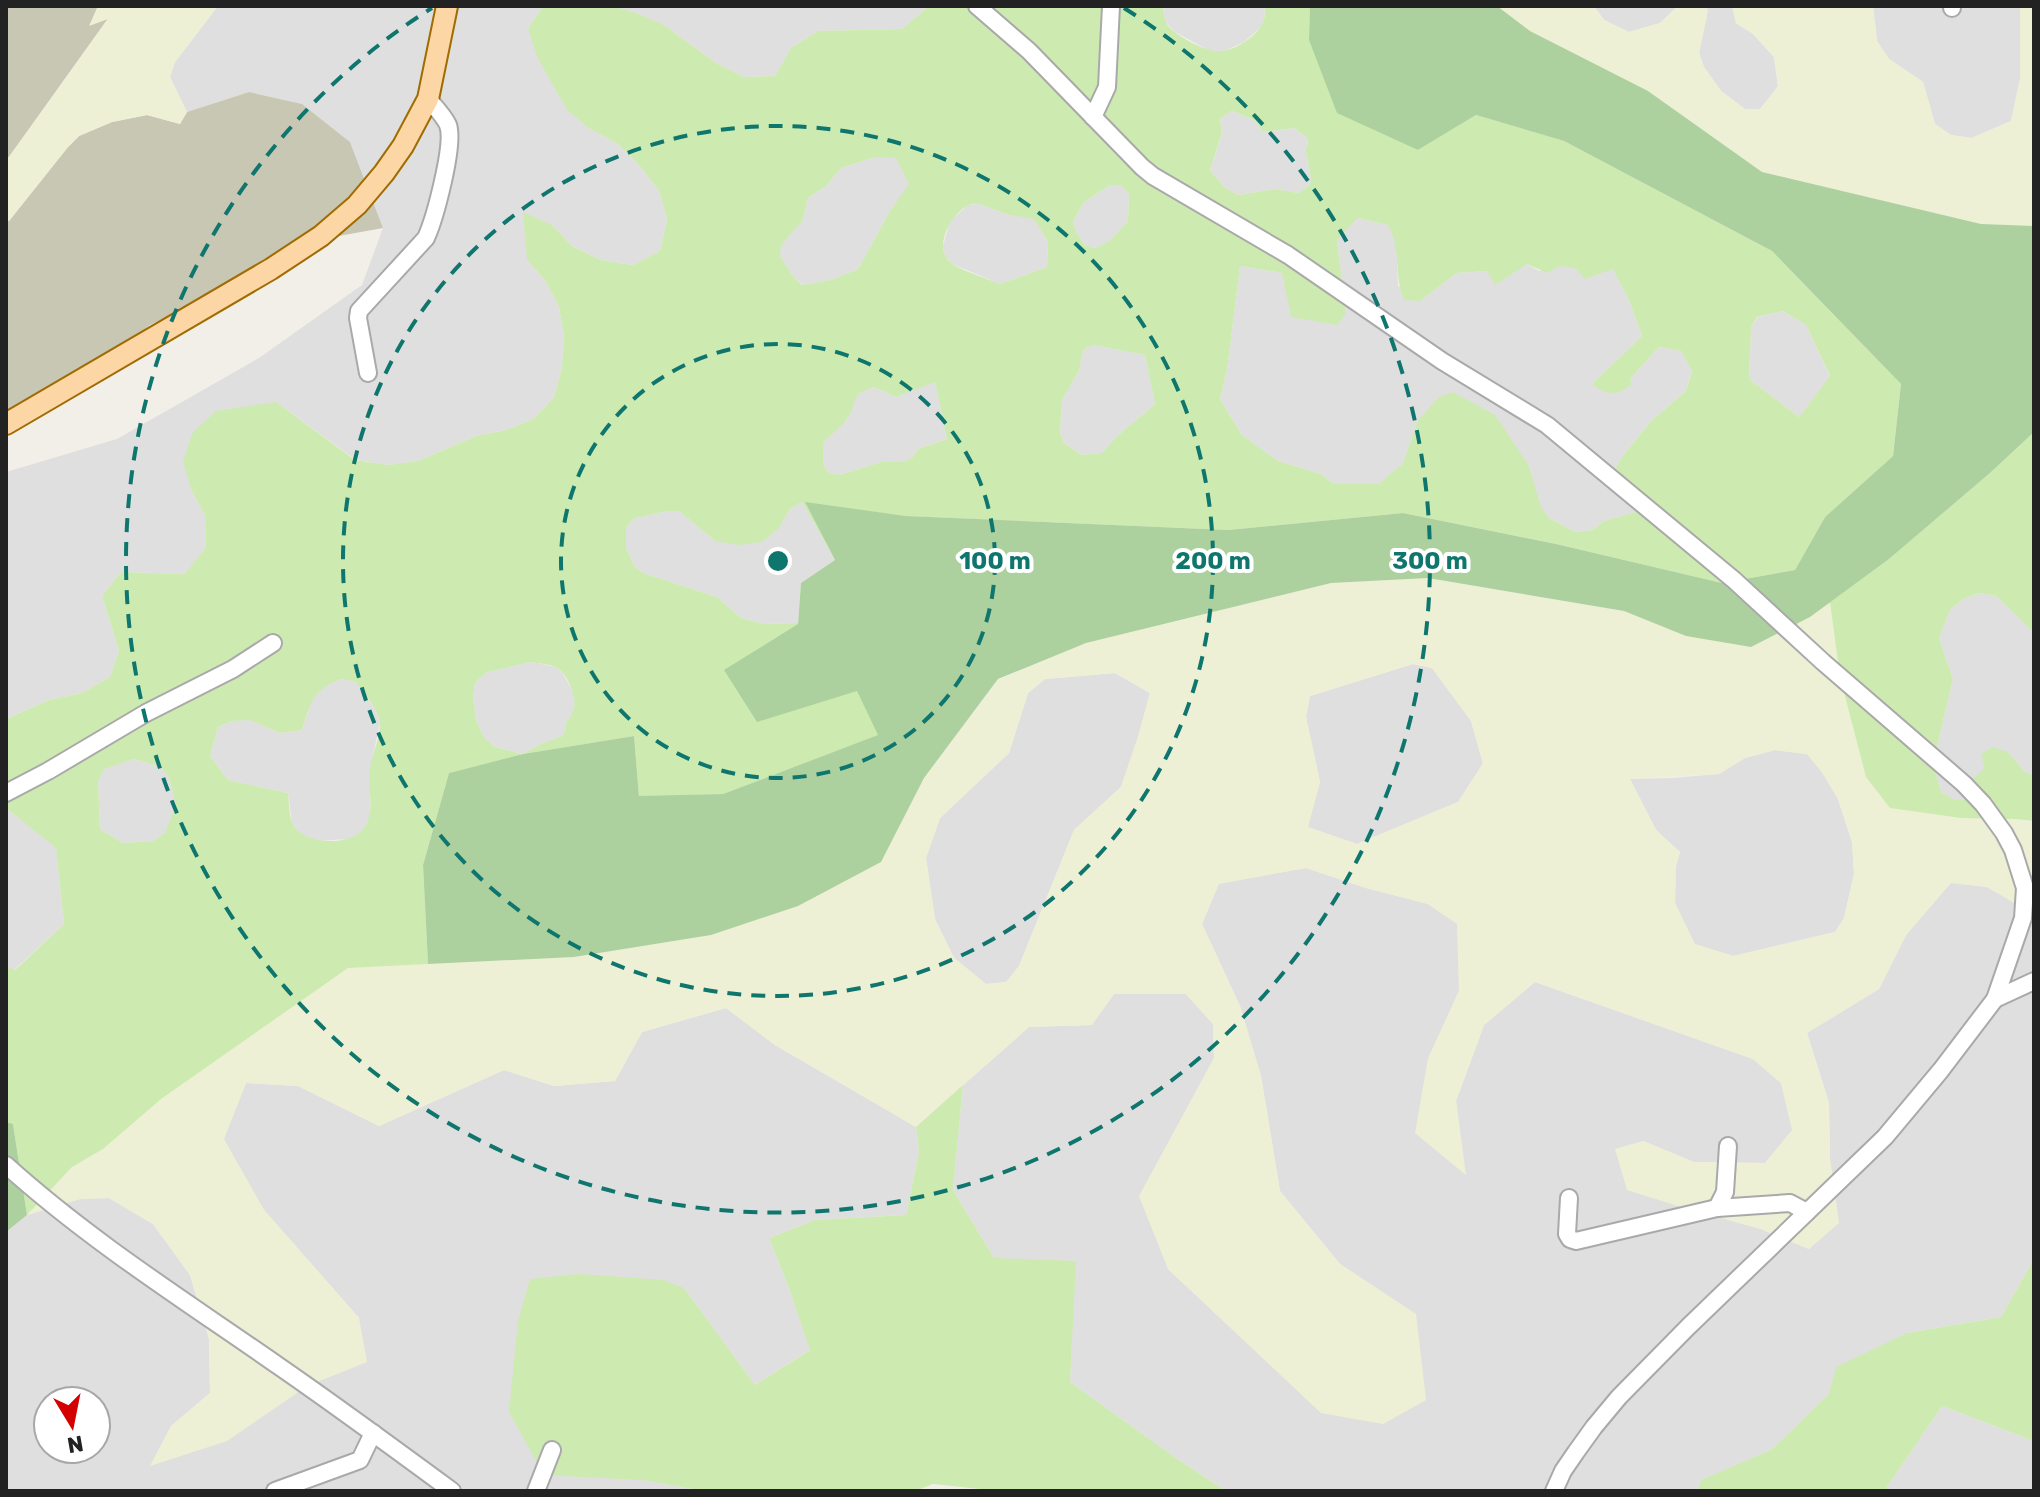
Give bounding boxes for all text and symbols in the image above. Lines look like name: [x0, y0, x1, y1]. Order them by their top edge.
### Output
centre of rings: [764, 547, 792, 575]
text: 100 m: [959, 547, 1031, 575]
text: 200 m: [1175, 547, 1251, 575]
text: 300 m: [1392, 547, 1468, 575]
north arrow: [32, 1385, 112, 1465]
text: N: [65, 1430, 86, 1459]

